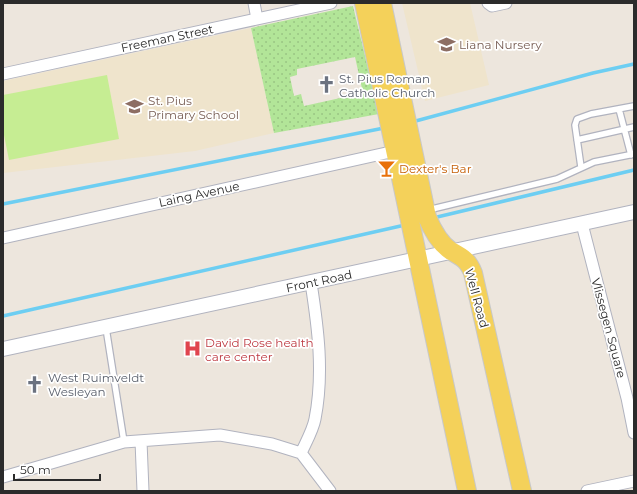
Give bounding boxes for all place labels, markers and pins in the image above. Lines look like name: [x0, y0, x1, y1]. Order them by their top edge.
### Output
school or university icon: Liana Nursery: [436, 34, 456, 54]
place label: Liana Nursery: [459, 37, 542, 52]
place label: St. Pius Roman Catholic Church: [339, 71, 435, 100]
church icon: St. Pius Roman Catholic Church: [316, 75, 336, 95]
place label: St. Pius Primary School: [148, 93, 239, 122]
school or university icon: St. Pius Primary School: [125, 97, 145, 117]
bar icon: Dexter's Bar: [376, 158, 396, 178]
place label: Dexter's Bar: [399, 161, 472, 176]
place label: David Rose health care center: [205, 335, 314, 364]
hospital icon: David Rose health care center: [182, 339, 202, 359]
place label: West Ruimveldt Wesleyan: [48, 370, 144, 399]
church icon: West Ruimveldt Wesleyan: [25, 374, 45, 394]

